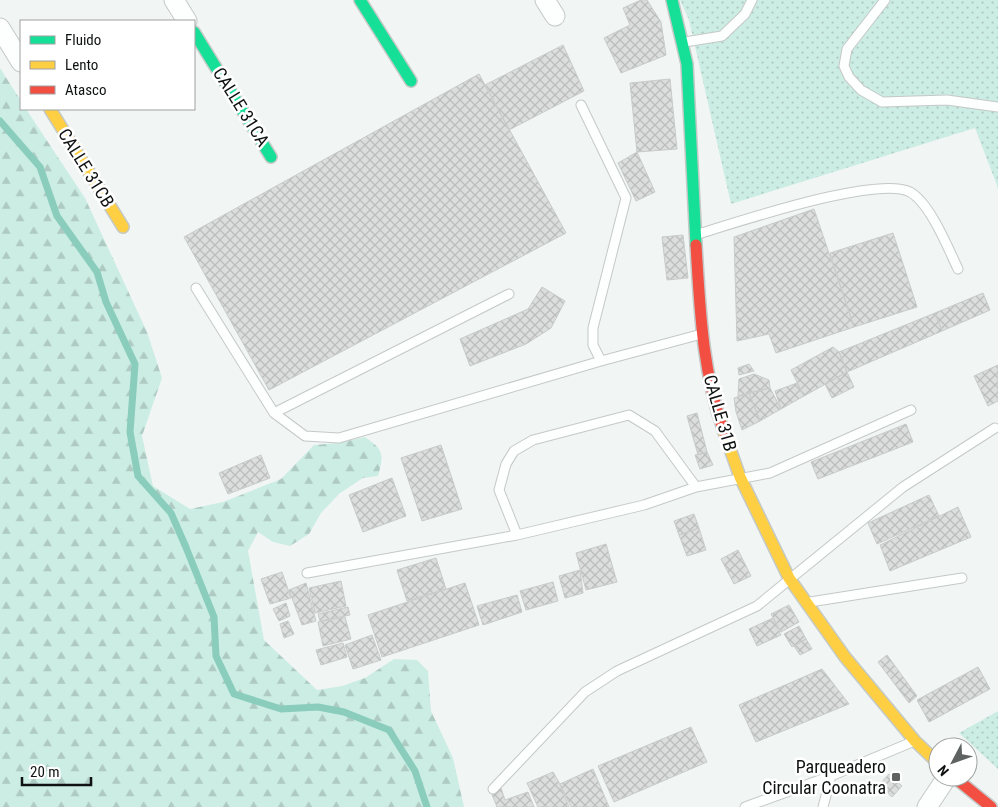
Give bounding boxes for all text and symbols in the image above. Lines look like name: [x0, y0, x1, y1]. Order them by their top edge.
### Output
legend: [20, 20, 195, 110]
text: Fluido: [65, 31, 101, 49]
text: Lento: [65, 56, 98, 74]
street label: CALLE 31CA: [209, 63, 274, 151]
text: Atasco: [65, 81, 106, 99]
street label: CALLE 31CB: [54, 125, 119, 211]
street label: CALLE 31B: [700, 372, 741, 453]
north arrow: [928, 737, 978, 787]
scale bar: [22, 754, 91, 786]
place label: Parqueadero Circular Coonatra: [762, 756, 886, 798]
text: N: [934, 762, 952, 779]
text: 20 m: [30, 763, 60, 781]
marker: Parqueadero Circular Coonatra: [890, 771, 902, 783]

